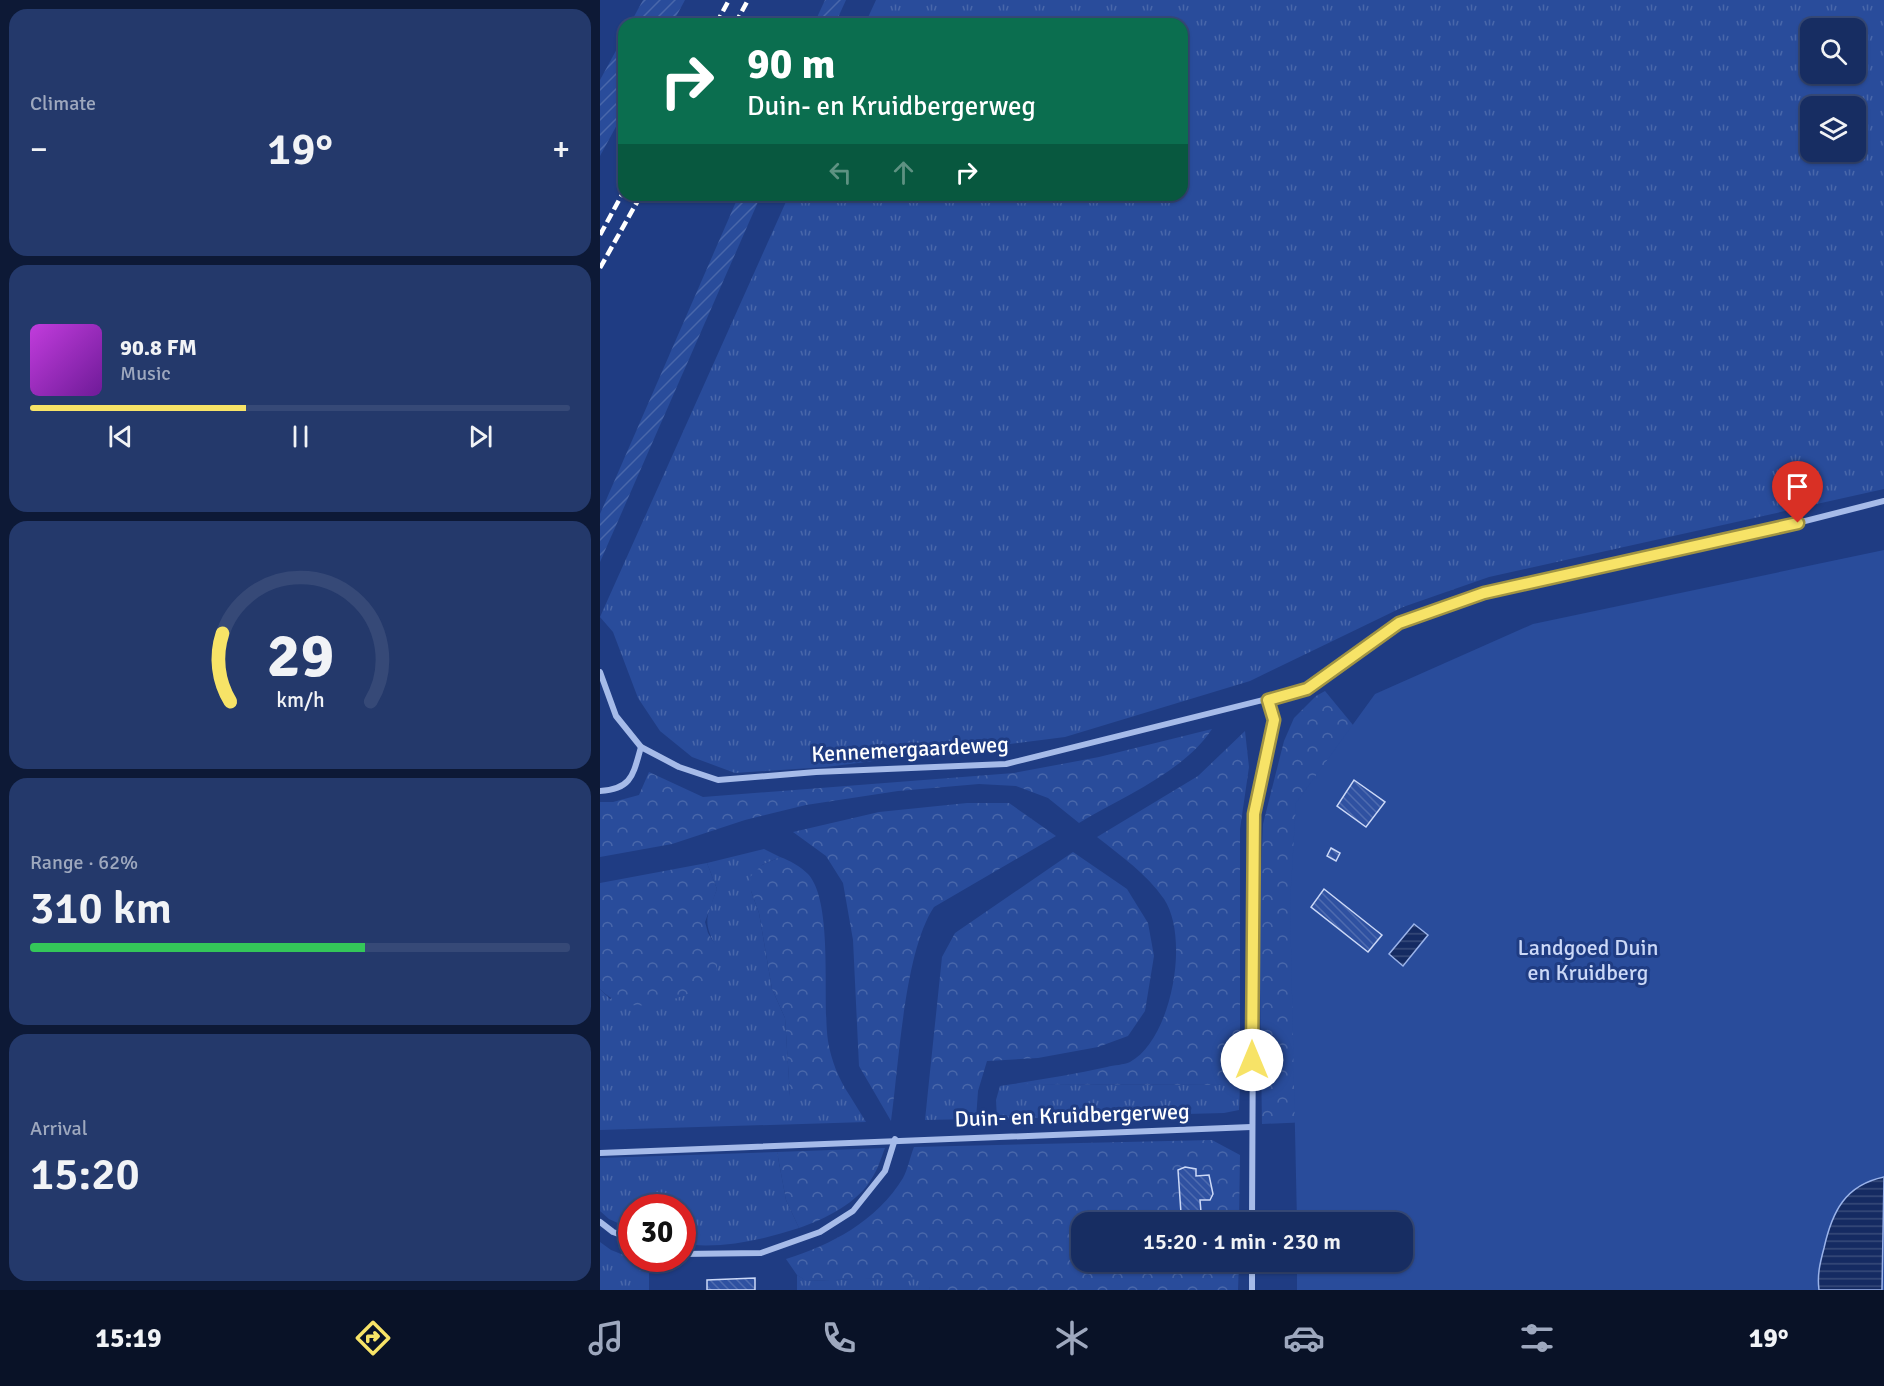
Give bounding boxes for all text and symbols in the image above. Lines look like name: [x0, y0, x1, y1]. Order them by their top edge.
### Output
map controls: [1800, 18, 1866, 162]
button: search: [1800, 18, 1866, 84]
text: 90 m: [747, 39, 836, 90]
icon: right: [648, 42, 726, 120]
text: Duin- en Kruidbergerweg: [747, 90, 1036, 123]
text: Climate: [30, 91, 96, 116]
button: layers: [1800, 96, 1866, 162]
text: 19°: [267, 122, 333, 177]
text: −: [30, 129, 48, 170]
text: +: [552, 129, 570, 170]
icon: left: [824, 156, 857, 189]
icon: ahead: [887, 156, 920, 189]
icon: right: [950, 156, 983, 189]
text: 90.8 FM: [120, 334, 197, 361]
text: Music: [120, 361, 171, 386]
icon: previous: [104, 420, 137, 453]
icon: pause: [284, 420, 317, 453]
icon: next: [464, 420, 497, 453]
pin: [1772, 461, 1823, 523]
icon: arrive: [1781, 470, 1814, 503]
text: 29: [266, 617, 334, 694]
text: km/h: [276, 687, 324, 713]
street label: Kennemergaardeweg: [811, 730, 1009, 768]
text: Range · 62%: [30, 850, 138, 875]
text: 310 km: [30, 881, 172, 936]
park label: Landgoed Duin en Kruidberg: [1518, 934, 1658, 986]
position arrow: [1220, 1028, 1284, 1092]
street label: Duin- en Kruidbergerweg: [954, 1097, 1190, 1133]
text: Arrival: [30, 1116, 88, 1141]
text: 15:20: [30, 1147, 140, 1202]
speed limit sign: 30: [618, 1194, 696, 1272]
text: 15:20 · 1 min · 230 m: [1143, 1228, 1341, 1255]
icon: directions: [352, 1317, 394, 1359]
icon: music: [585, 1317, 627, 1359]
icon: phone: [818, 1317, 860, 1359]
icon: climate: [1051, 1317, 1093, 1359]
icon: car: [1283, 1317, 1325, 1359]
icon: filters: [1516, 1317, 1558, 1359]
text: 15:19: [95, 1322, 162, 1355]
text: 19°: [1749, 1322, 1789, 1355]

